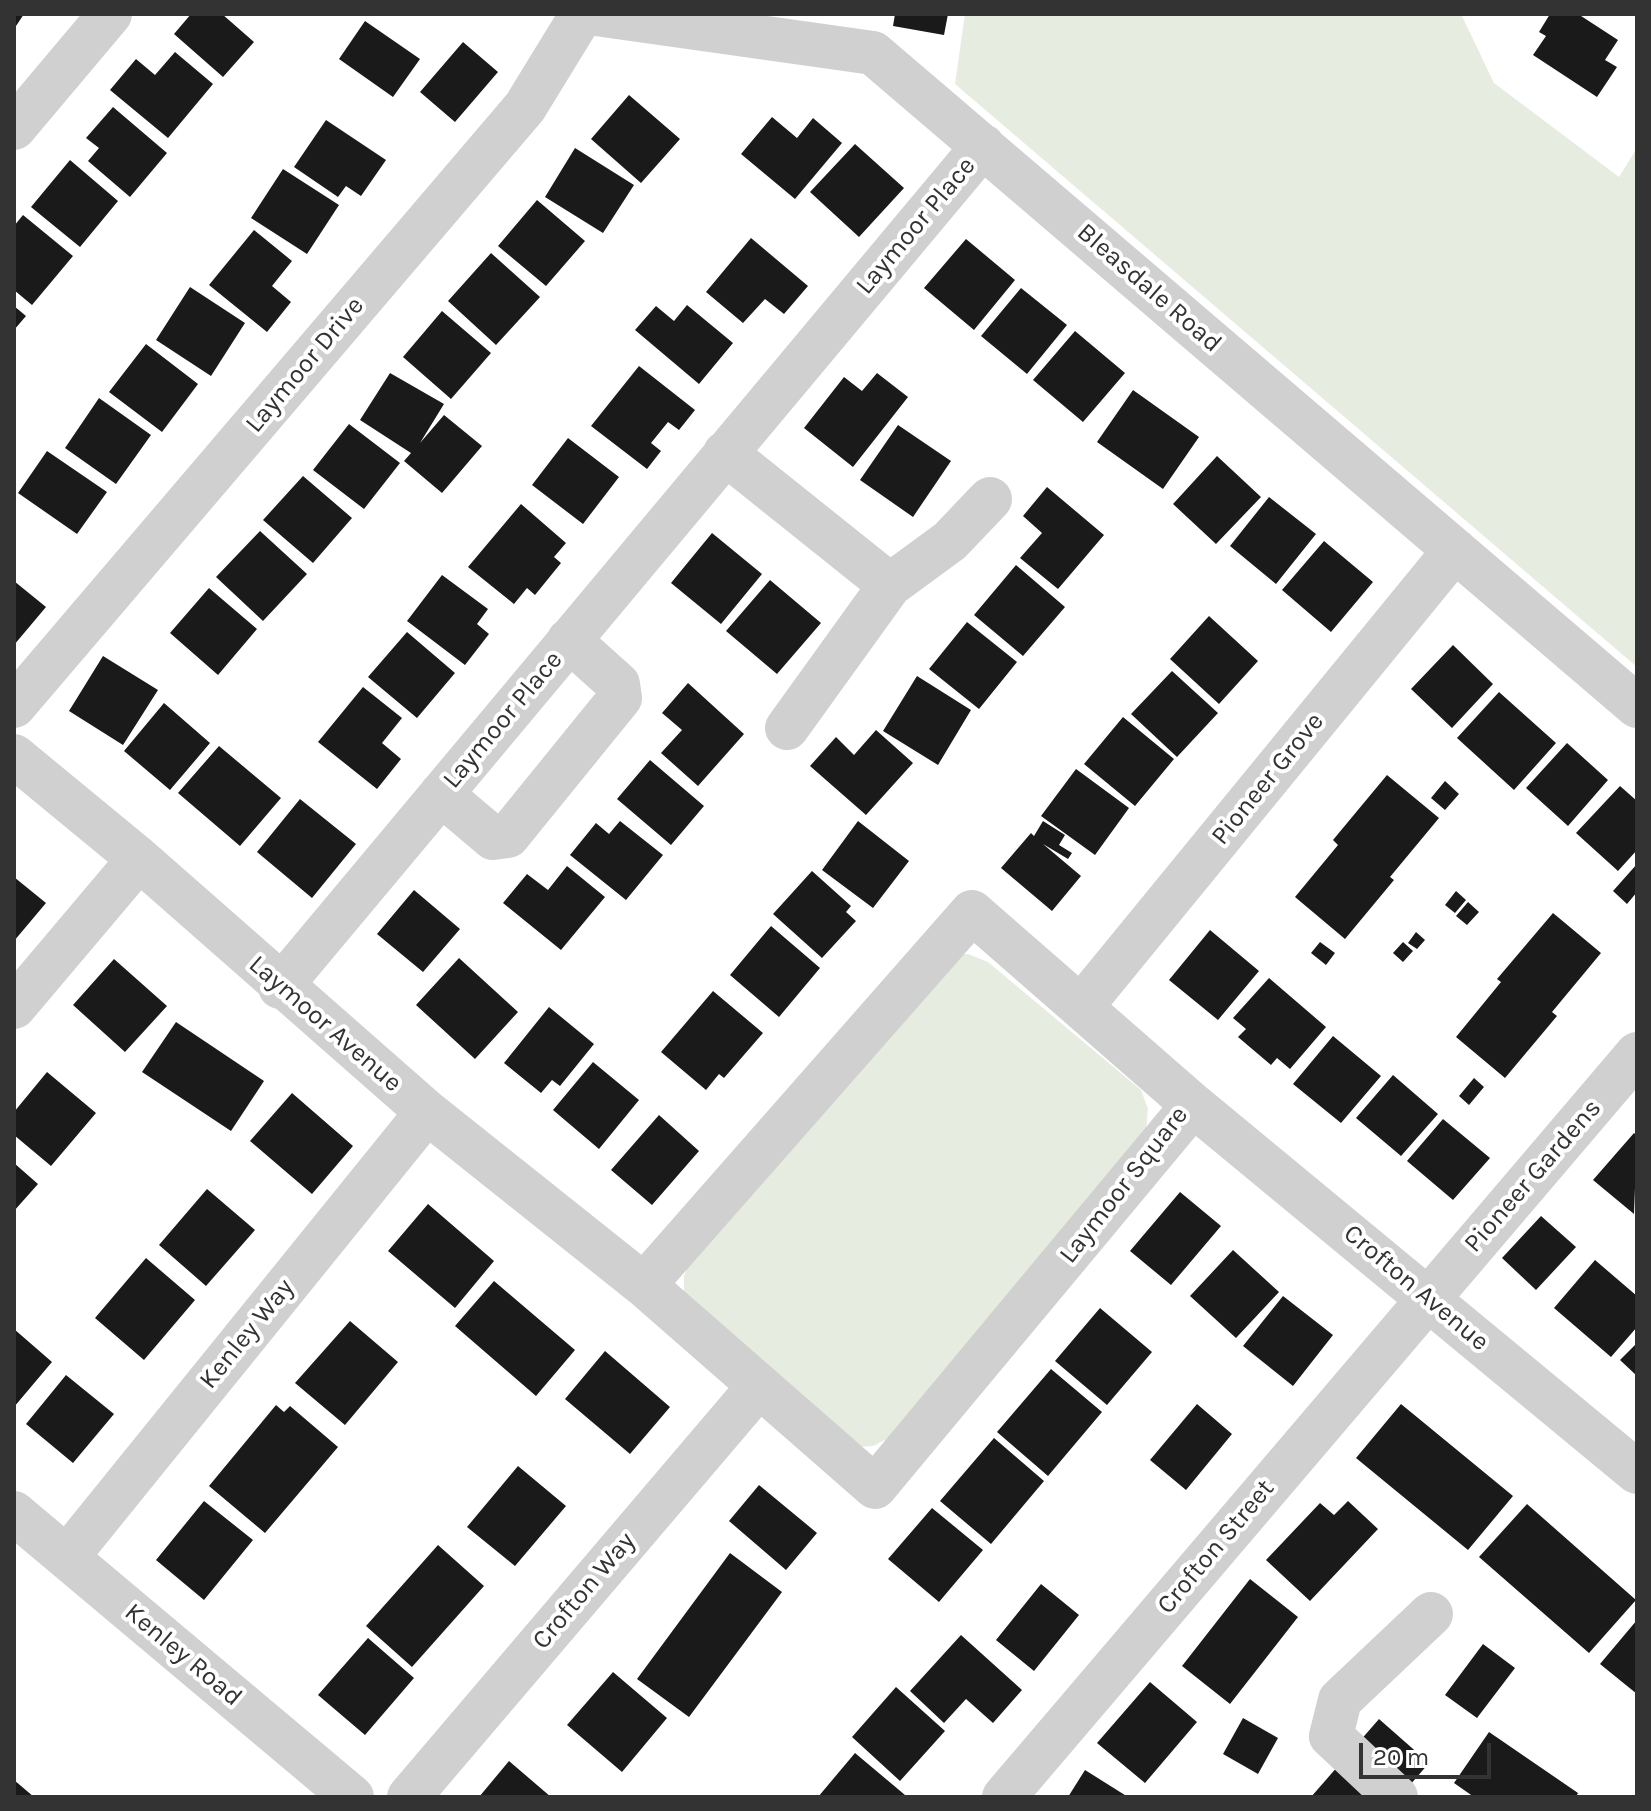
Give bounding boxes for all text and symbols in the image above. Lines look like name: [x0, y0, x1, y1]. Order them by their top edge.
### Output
street label: Laymoor Place: [850, 151, 982, 301]
street label: Bleasdale Road: [1070, 217, 1228, 359]
street label: Laymoor Drive: [239, 291, 371, 439]
street label: Laymoor Place: [437, 645, 569, 795]
street label: Pioneer Grove: [1205, 707, 1331, 851]
street label: Laymoor Avenue: [242, 949, 408, 1099]
street label: Pioneer Gardens: [1458, 1093, 1608, 1259]
street label: Laymoor Square: [1053, 1100, 1195, 1270]
street label: Crofton Avenue: [1337, 1218, 1495, 1358]
street label: Kenley Way: [193, 1273, 301, 1395]
street label: Crofton Street: [1151, 1474, 1281, 1620]
street label: Crofton Way: [526, 1526, 642, 1656]
street label: Kenley Road: [118, 1597, 248, 1713]
scale bar: [1363, 1727, 1495, 1777]
text: 20 m: [1373, 1743, 1429, 1771]

